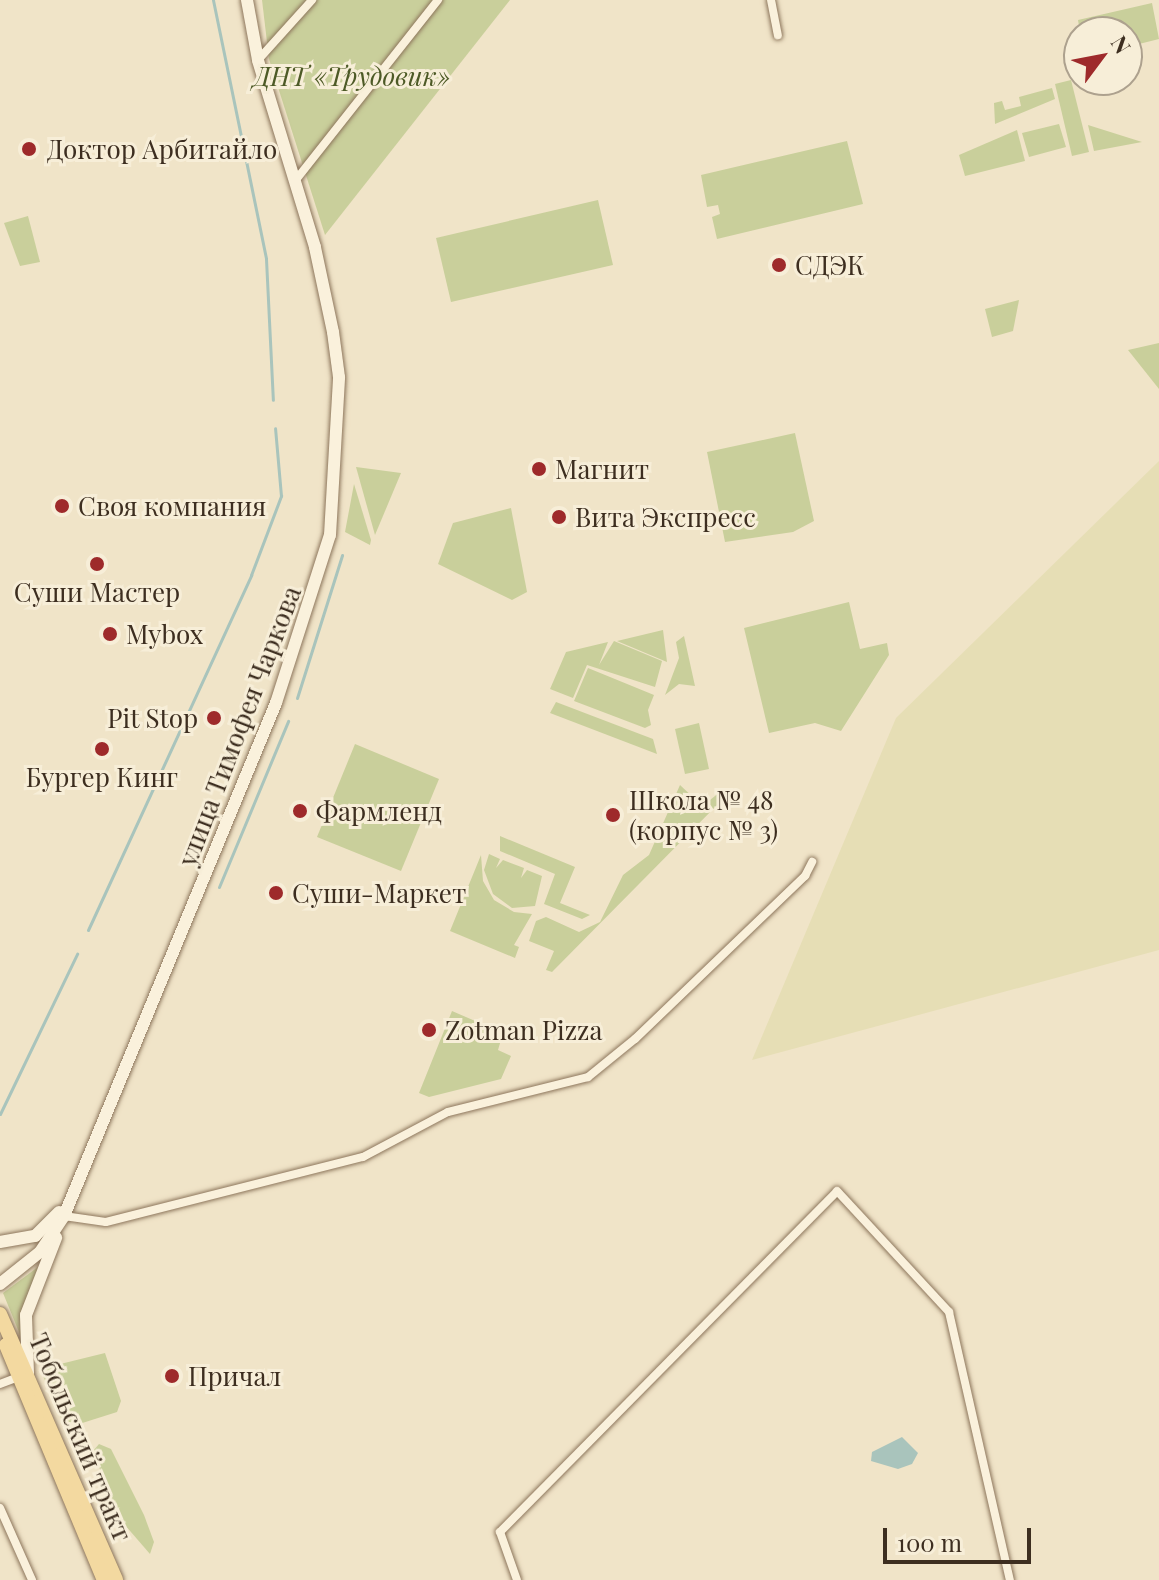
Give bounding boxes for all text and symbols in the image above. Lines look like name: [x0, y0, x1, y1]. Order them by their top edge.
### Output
north arrow: [1063, 16, 1143, 96]
text: N: [1105, 30, 1139, 59]
park label: ДНТ «Трудовик»: [254, 60, 450, 92]
place label: Доктор Арбитайло: [47, 133, 277, 165]
marker: Доктор Арбитайло: [18, 138, 40, 160]
place label: СДЭК: [795, 249, 865, 281]
marker: СДЭК: [770, 256, 788, 274]
place label: Магнит: [555, 453, 649, 485]
marker: Магнит: [530, 460, 548, 478]
place label: Своя компания: [78, 490, 266, 522]
marker: Своя компания: [53, 497, 71, 515]
place label: Вита Экспресс: [575, 501, 756, 533]
marker: Вита Экспресс: [550, 508, 568, 526]
marker: Суши Мастер: [88, 555, 106, 573]
place label: Суши Мастер: [14, 576, 180, 608]
street label: улица Тимофея Чаркова: [171, 582, 307, 870]
place label: Mybox: [126, 618, 203, 650]
marker: Mybox: [101, 625, 119, 643]
place label: Pit Stop: [107, 702, 198, 734]
marker: Pit Stop: [205, 709, 223, 727]
marker: Бургер Кинг: [93, 740, 111, 758]
place label: Бургер Кинг: [26, 761, 178, 793]
place label: Школа № 48 (корпус № 3): [629, 784, 778, 846]
place label: Фармленд: [316, 795, 442, 827]
marker: Фармленд: [291, 802, 309, 820]
marker: Школа № 48 (корпус № 3): [604, 806, 622, 824]
place label: Суши-Маркет: [292, 877, 466, 909]
marker: Суши-Маркет: [267, 884, 285, 902]
place label: Zotman Pizza: [445, 1014, 602, 1046]
marker: Zotman Pizza: [420, 1021, 438, 1039]
street label: Тобольский тракт: [23, 1328, 139, 1546]
place label: Причал: [188, 1360, 281, 1392]
marker: Причал: [163, 1367, 181, 1385]
scale bar: [887, 1512, 1035, 1562]
text: 100 m: [897, 1526, 962, 1558]

